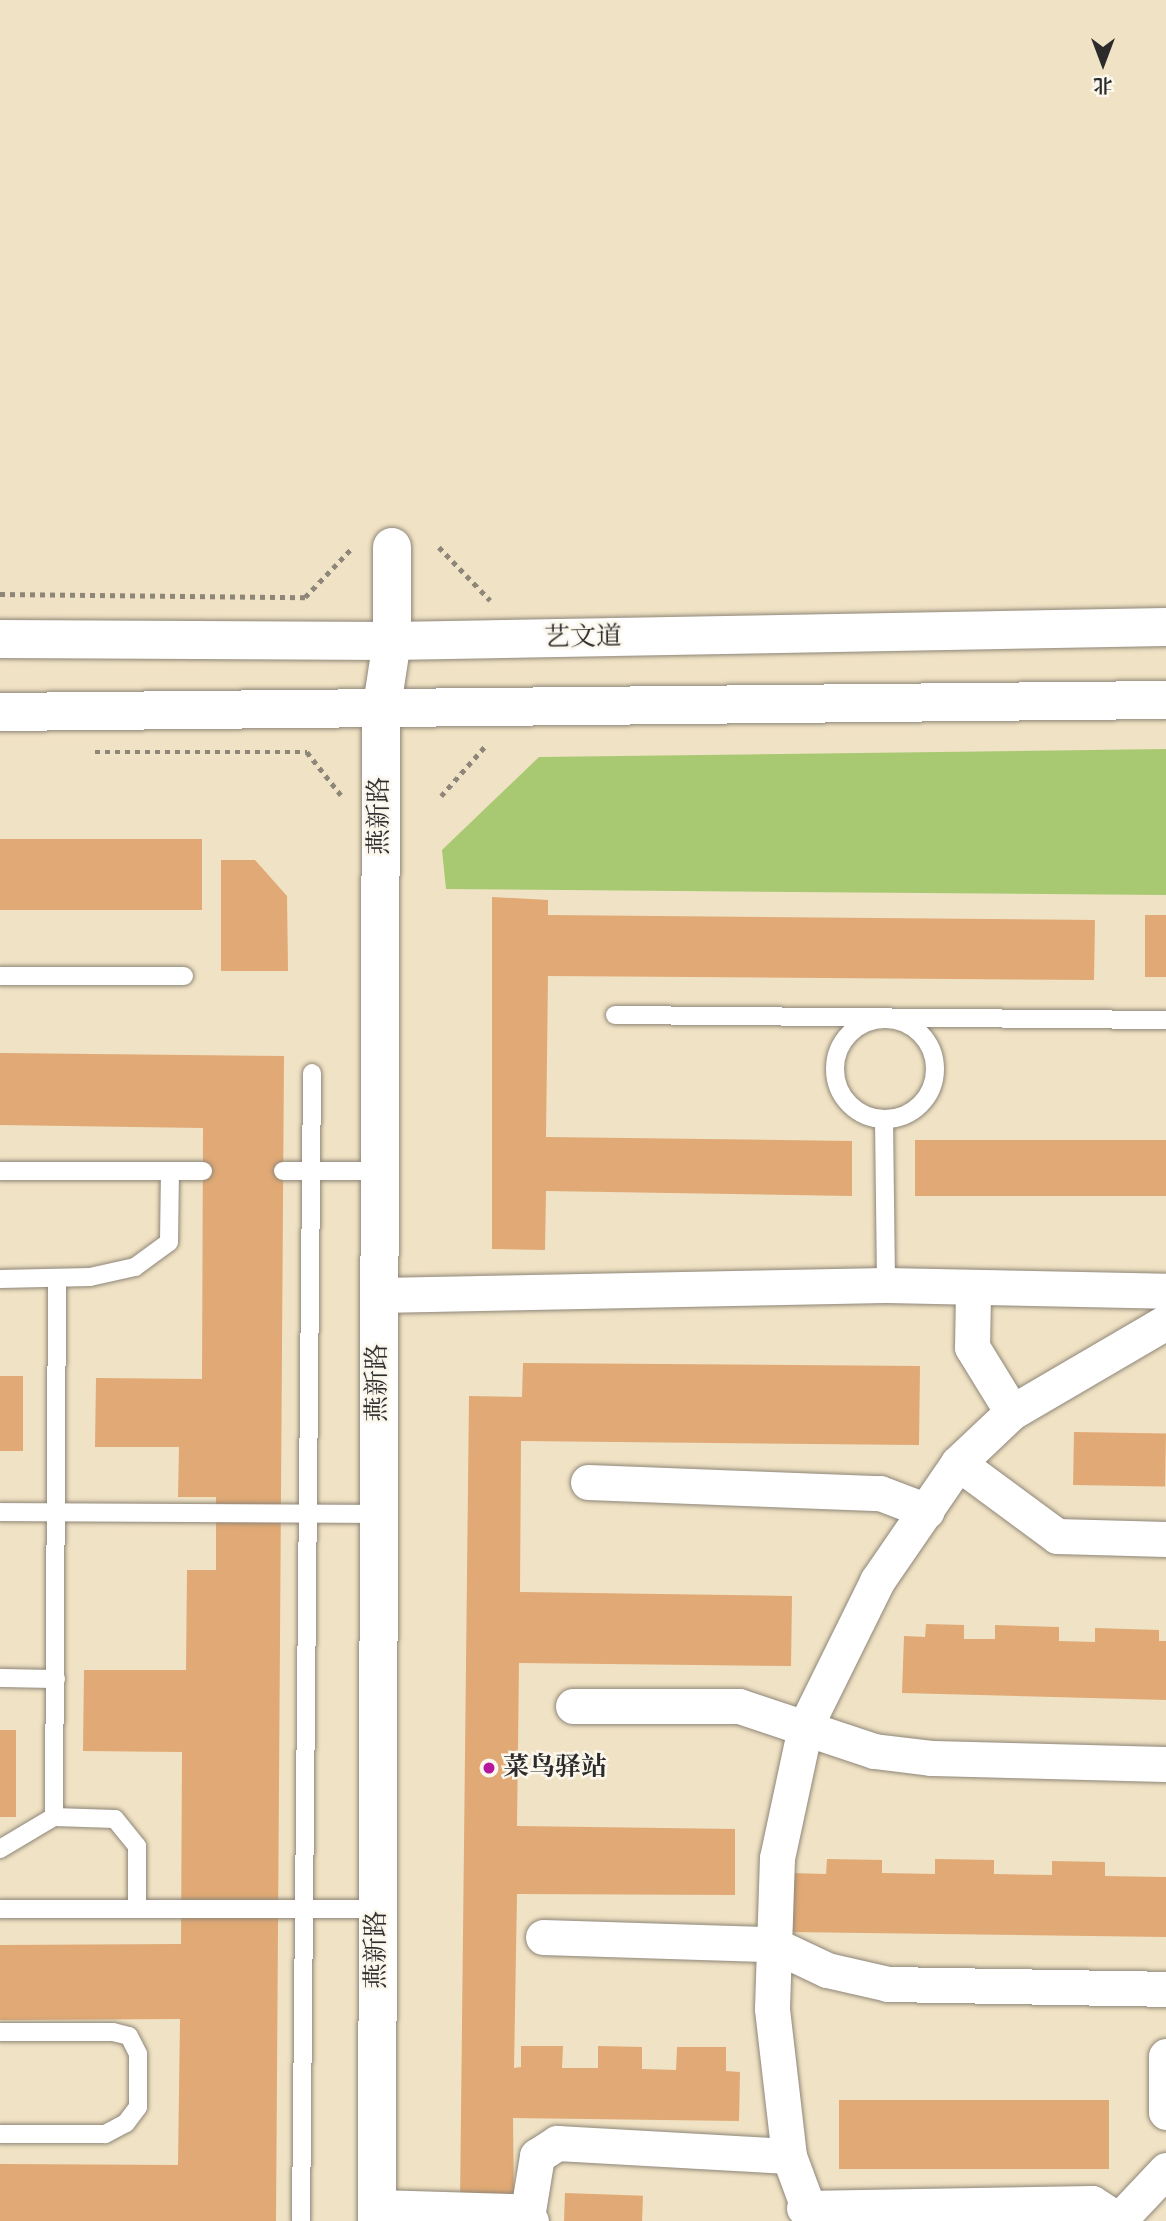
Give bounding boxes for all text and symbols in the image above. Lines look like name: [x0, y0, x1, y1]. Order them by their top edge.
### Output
north arrow: [1068, 28, 1138, 98]
text: 北: [1094, 73, 1113, 96]
street label: 艺文道: [544, 622, 622, 654]
street label: 燕新路: [364, 777, 396, 855]
street label: 燕新路: [362, 1344, 394, 1422]
place label: 菜鸟驿站: [503, 1752, 607, 1784]
marker: 菜鸟驿站: [481, 1760, 497, 1776]
street label: 燕新路: [361, 1911, 393, 1989]

